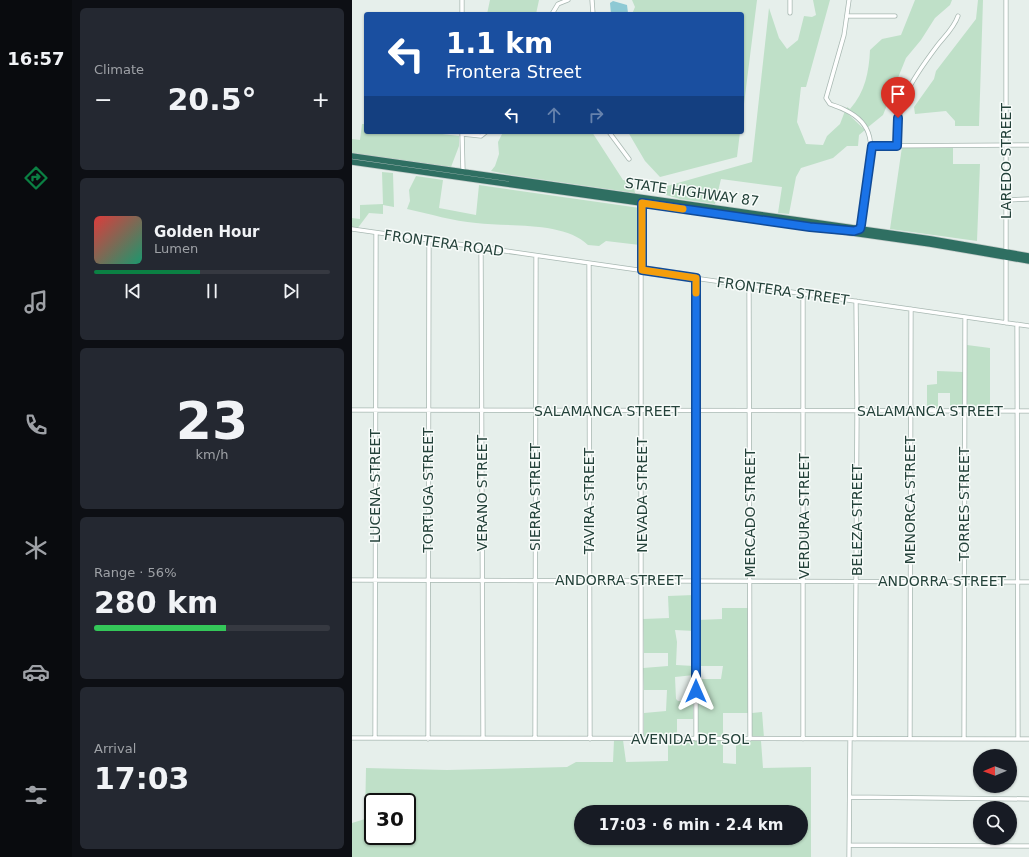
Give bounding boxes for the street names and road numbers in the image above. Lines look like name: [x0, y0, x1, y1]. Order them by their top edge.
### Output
street label: LAREDO STREET: [998, 103, 1014, 219]
street label: STATE HIGHWAY 87: [624, 175, 760, 209]
street label: FRONTERA ROAD: [383, 227, 505, 259]
street label: FRONTERA STREET: [716, 274, 851, 308]
street label: SALAMANCA STREET: [534, 403, 680, 419]
street label: SALAMANCA STREET: [857, 403, 1003, 419]
street label: TORTUGA STREET: [420, 427, 436, 554]
street label: LUCENA STREET: [367, 429, 383, 543]
street label: VERANO STREET: [474, 434, 490, 551]
street label: MENORCA STREET: [902, 435, 918, 564]
street label: NEVADA STREET: [634, 437, 650, 553]
street label: SIERRA STREET: [527, 442, 543, 551]
street label: TORRES STREET: [956, 446, 972, 562]
street label: TAVIRA STREET: [581, 447, 597, 555]
street label: MERCADO STREET: [742, 448, 758, 577]
street label: VERDURA STREET: [796, 453, 812, 579]
street label: BELEZA STREET: [849, 463, 865, 576]
street label: ANDORRA STREET: [555, 572, 684, 588]
street label: ANDORRA STREET: [878, 573, 1007, 589]
street label: AVENIDA DE SOL: [631, 731, 749, 747]

